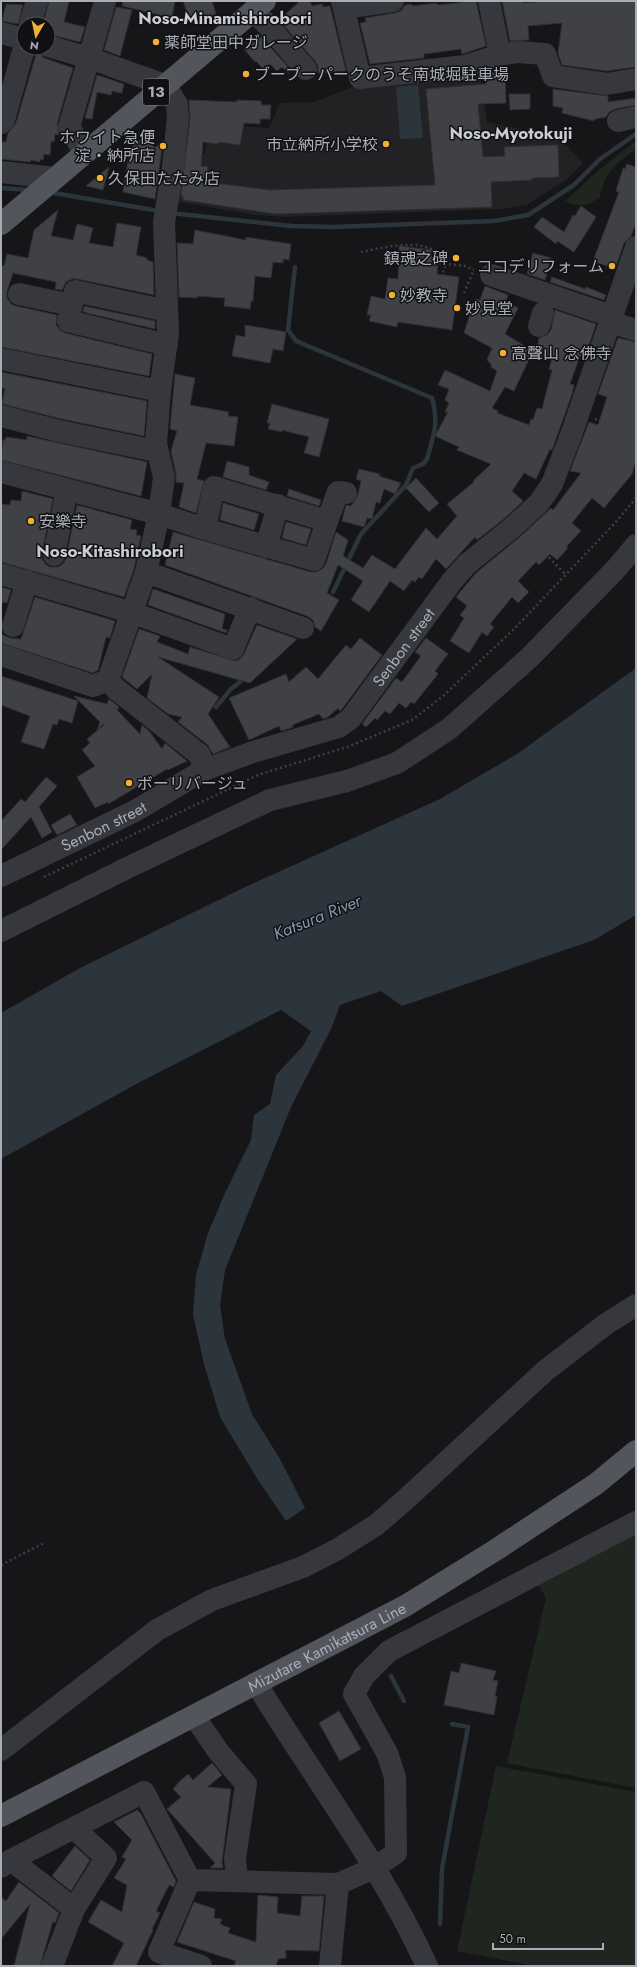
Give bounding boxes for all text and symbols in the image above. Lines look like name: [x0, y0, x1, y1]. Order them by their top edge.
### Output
district label: Noso-Minamishirobori: [138, 6, 312, 30]
north arrow: [16, 16, 56, 56]
place label: 薬師堂田中ガレージ: [164, 31, 308, 54]
text: N: [29, 37, 40, 54]
marker: 薬師堂田中ガレージ: [151, 37, 161, 47]
place label: ブーブーパークのうそ南城堀駐車場: [254, 63, 509, 86]
marker: ブーブーパークのうそ南城堀駐車場: [241, 69, 251, 79]
road number: 13: [143, 79, 169, 105]
district label: Noso-Myotokuji: [449, 121, 573, 145]
place label: ホワイト急便 淀・納所店: [59, 126, 155, 167]
place label: 市立納所小学校: [266, 133, 378, 156]
marker: 市立納所小学校: [381, 139, 391, 149]
marker: ホワイト急便 淀・納所店: [158, 141, 168, 151]
place label: 久保田たたみ店: [108, 167, 220, 190]
marker: 久保田たたみ店: [95, 173, 105, 183]
place label: 鎮魂之碑: [384, 247, 448, 270]
marker: 鎮魂之碑: [451, 253, 461, 263]
place label: ココデリフォーム: [476, 255, 604, 278]
marker: ココデリフォーム: [607, 261, 617, 271]
place label: 妙教寺: [400, 284, 448, 307]
marker: 妙教寺: [387, 290, 397, 300]
place label: 妙見堂: [465, 297, 513, 320]
marker: 妙見堂: [452, 303, 462, 313]
place label: 高聲山 念佛寺: [511, 342, 612, 365]
marker: 高聲山 念佛寺: [498, 348, 508, 358]
place label: 安樂寺: [39, 510, 87, 533]
marker: 安樂寺: [26, 516, 36, 526]
district label: Noso-Kitashirobori: [36, 539, 184, 563]
street label: Senbon street: [367, 603, 440, 691]
place label: ボーリバージュ: [137, 772, 248, 795]
marker: ボーリバージュ: [124, 778, 134, 788]
street label: Senbon street: [57, 796, 151, 857]
water label: Katsura River: [269, 888, 366, 946]
street label: Mizutare Kamikatsura Line: [244, 1596, 410, 1698]
scale bar: [493, 1925, 603, 1951]
text: 50 m: [499, 1930, 526, 1948]

